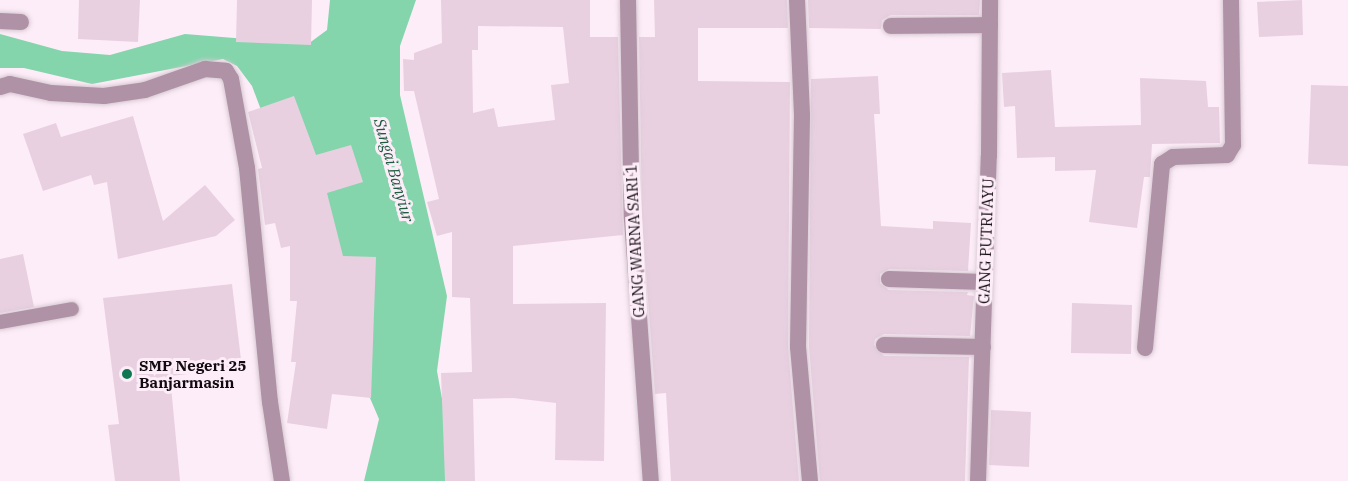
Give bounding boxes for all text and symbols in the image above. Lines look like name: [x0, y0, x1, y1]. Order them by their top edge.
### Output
water label: Sungai Banyiur: [370, 116, 418, 224]
street label: GANG WARNA SARI 1: [622, 164, 648, 318]
street label: GANG PUTRI AYU: [975, 178, 997, 304]
place label: SMP Negeri 25 Banjarmasin: [139, 356, 247, 391]
marker: SMP Negeri 25 Banjarmasin: [120, 367, 134, 381]

